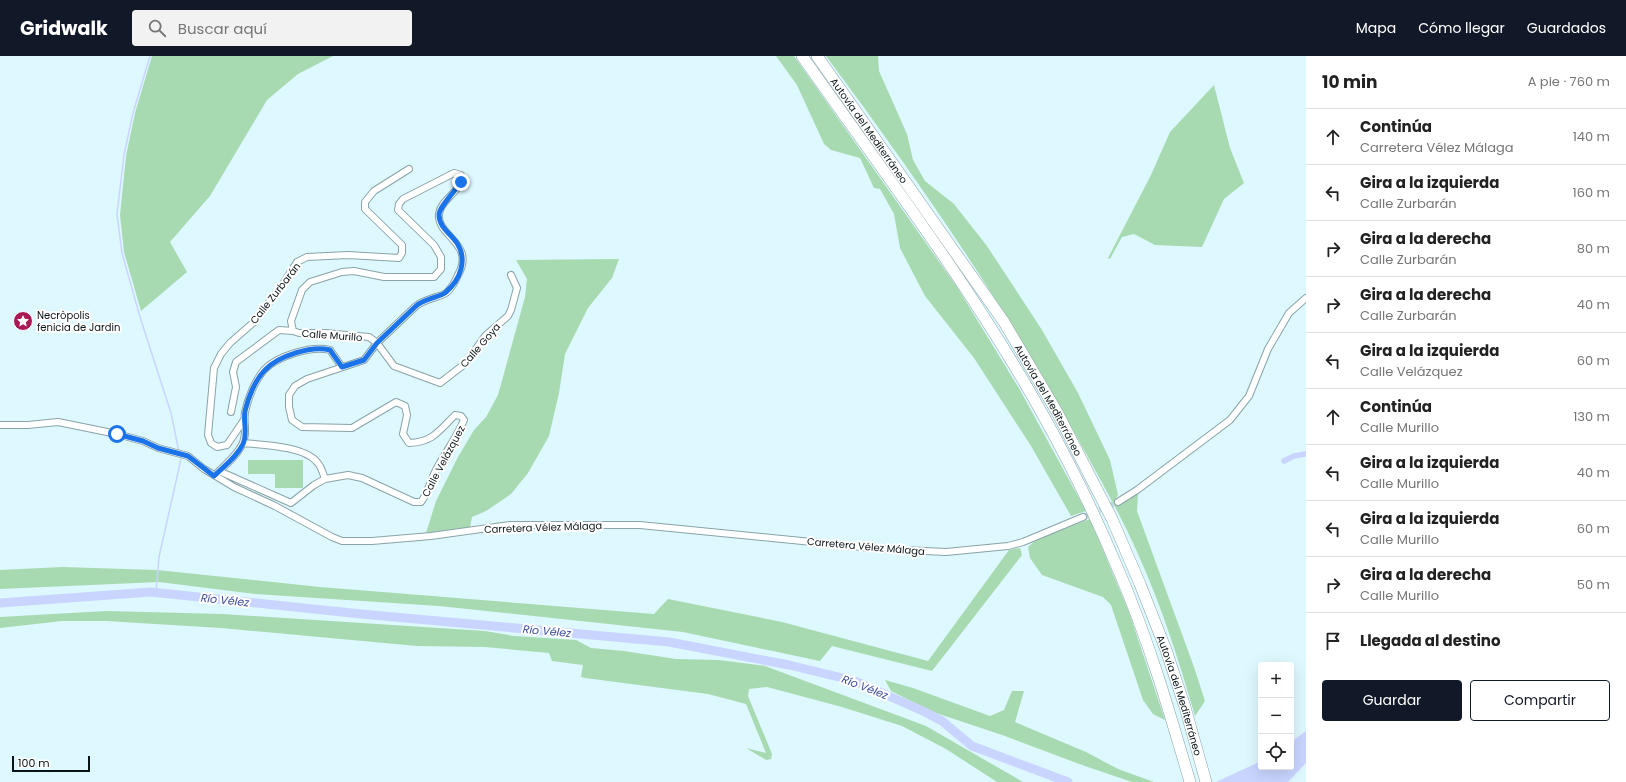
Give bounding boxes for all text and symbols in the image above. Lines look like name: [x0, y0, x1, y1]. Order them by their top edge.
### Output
search box: [132, 10, 412, 46]
text: Gridwalk: [20, 15, 108, 42]
icon: search: [146, 17, 168, 39]
text: Buscar aquí: [178, 18, 267, 39]
text: Mapa: [1356, 18, 1396, 38]
text: Cómo llegar: [1418, 18, 1505, 38]
text: Guardados: [1527, 18, 1606, 38]
text: 10 min: [1322, 70, 1378, 94]
text: A pie · 760 m: [1528, 72, 1610, 91]
street label: Autovía del Mediterráneo: [827, 75, 911, 187]
text: Continúa: [1360, 116, 1432, 137]
icon: ahead: [1322, 126, 1344, 148]
text: 140 m: [1573, 127, 1610, 146]
text: Carretera Vélez Málaga: [1360, 138, 1514, 157]
text: Gira a la izquierda: [1360, 172, 1499, 193]
route end: [452, 173, 470, 191]
icon: left: [1322, 182, 1344, 204]
text: 160 m: [1573, 183, 1610, 202]
text: Calle Zurbarán: [1360, 194, 1457, 213]
text: Gira a la derecha: [1360, 228, 1491, 249]
icon: right: [1322, 238, 1344, 260]
text: 80 m: [1577, 239, 1610, 258]
text: Calle Zurbarán: [1360, 250, 1457, 269]
street label: Calle Zurbarán: [247, 259, 304, 327]
text: Gira a la derecha: [1360, 284, 1491, 305]
icon: right: [1322, 294, 1344, 316]
text: 40 m: [1577, 295, 1610, 314]
text: Calle Zurbarán: [1360, 306, 1457, 325]
place label: Necròpolis fenicia de Jardin: [37, 308, 120, 335]
place icon: Necròpolis fenicia de Jardin: [12, 310, 34, 332]
street label: Calle Goya: [457, 320, 504, 371]
street label: Calle Murillo: [301, 326, 363, 345]
text: Gira a la izquierda: [1360, 340, 1499, 361]
street label: Autovía del Mediterráneo: [1011, 342, 1085, 459]
icon: left: [1322, 350, 1344, 372]
text: 60 m: [1577, 351, 1610, 370]
text: Calle Velázquez: [1360, 362, 1463, 381]
text: Continúa: [1360, 396, 1432, 417]
icon: ahead: [1322, 406, 1344, 428]
text: 130 m: [1573, 407, 1610, 426]
text: Calle Murillo: [1360, 418, 1439, 437]
street label: Calle Velázquez: [418, 422, 469, 500]
route start: [108, 425, 126, 443]
text: Gira a la izquierda: [1360, 452, 1499, 473]
icon: left: [1322, 462, 1344, 484]
text: 40 m: [1577, 463, 1610, 482]
text: Calle Murillo: [1360, 474, 1439, 493]
text: Gira a la izquierda: [1360, 508, 1499, 529]
street label: Carretera Vélez Málaga: [484, 518, 602, 537]
icon: left: [1322, 518, 1344, 540]
text: 60 m: [1577, 519, 1610, 538]
text: Calle Murillo: [1360, 530, 1439, 549]
street label: Carretera Vélez Málaga: [806, 534, 925, 559]
text: Gira a la derecha: [1360, 564, 1491, 585]
icon: right: [1322, 574, 1344, 596]
text: 50 m: [1577, 575, 1610, 594]
text: Calle Murillo: [1360, 586, 1439, 605]
water label: Río Vélez: [200, 590, 251, 611]
water label: Río Vélez: [522, 621, 573, 641]
icon: arrive: [1322, 630, 1344, 652]
text: Llegada al destino: [1360, 630, 1501, 651]
street label: Autovía del Mediterráneo: [1153, 633, 1205, 758]
map controls: [1258, 662, 1294, 770]
button: +: [1258, 662, 1294, 698]
water label: Río Vélez: [839, 671, 891, 704]
button: Guardar: [1322, 680, 1462, 721]
button: Compartir: [1470, 680, 1610, 721]
button: −: [1258, 698, 1294, 734]
button: locate: [1258, 734, 1294, 770]
scale bar: [12, 754, 90, 773]
text: 100 m: [18, 755, 50, 771]

